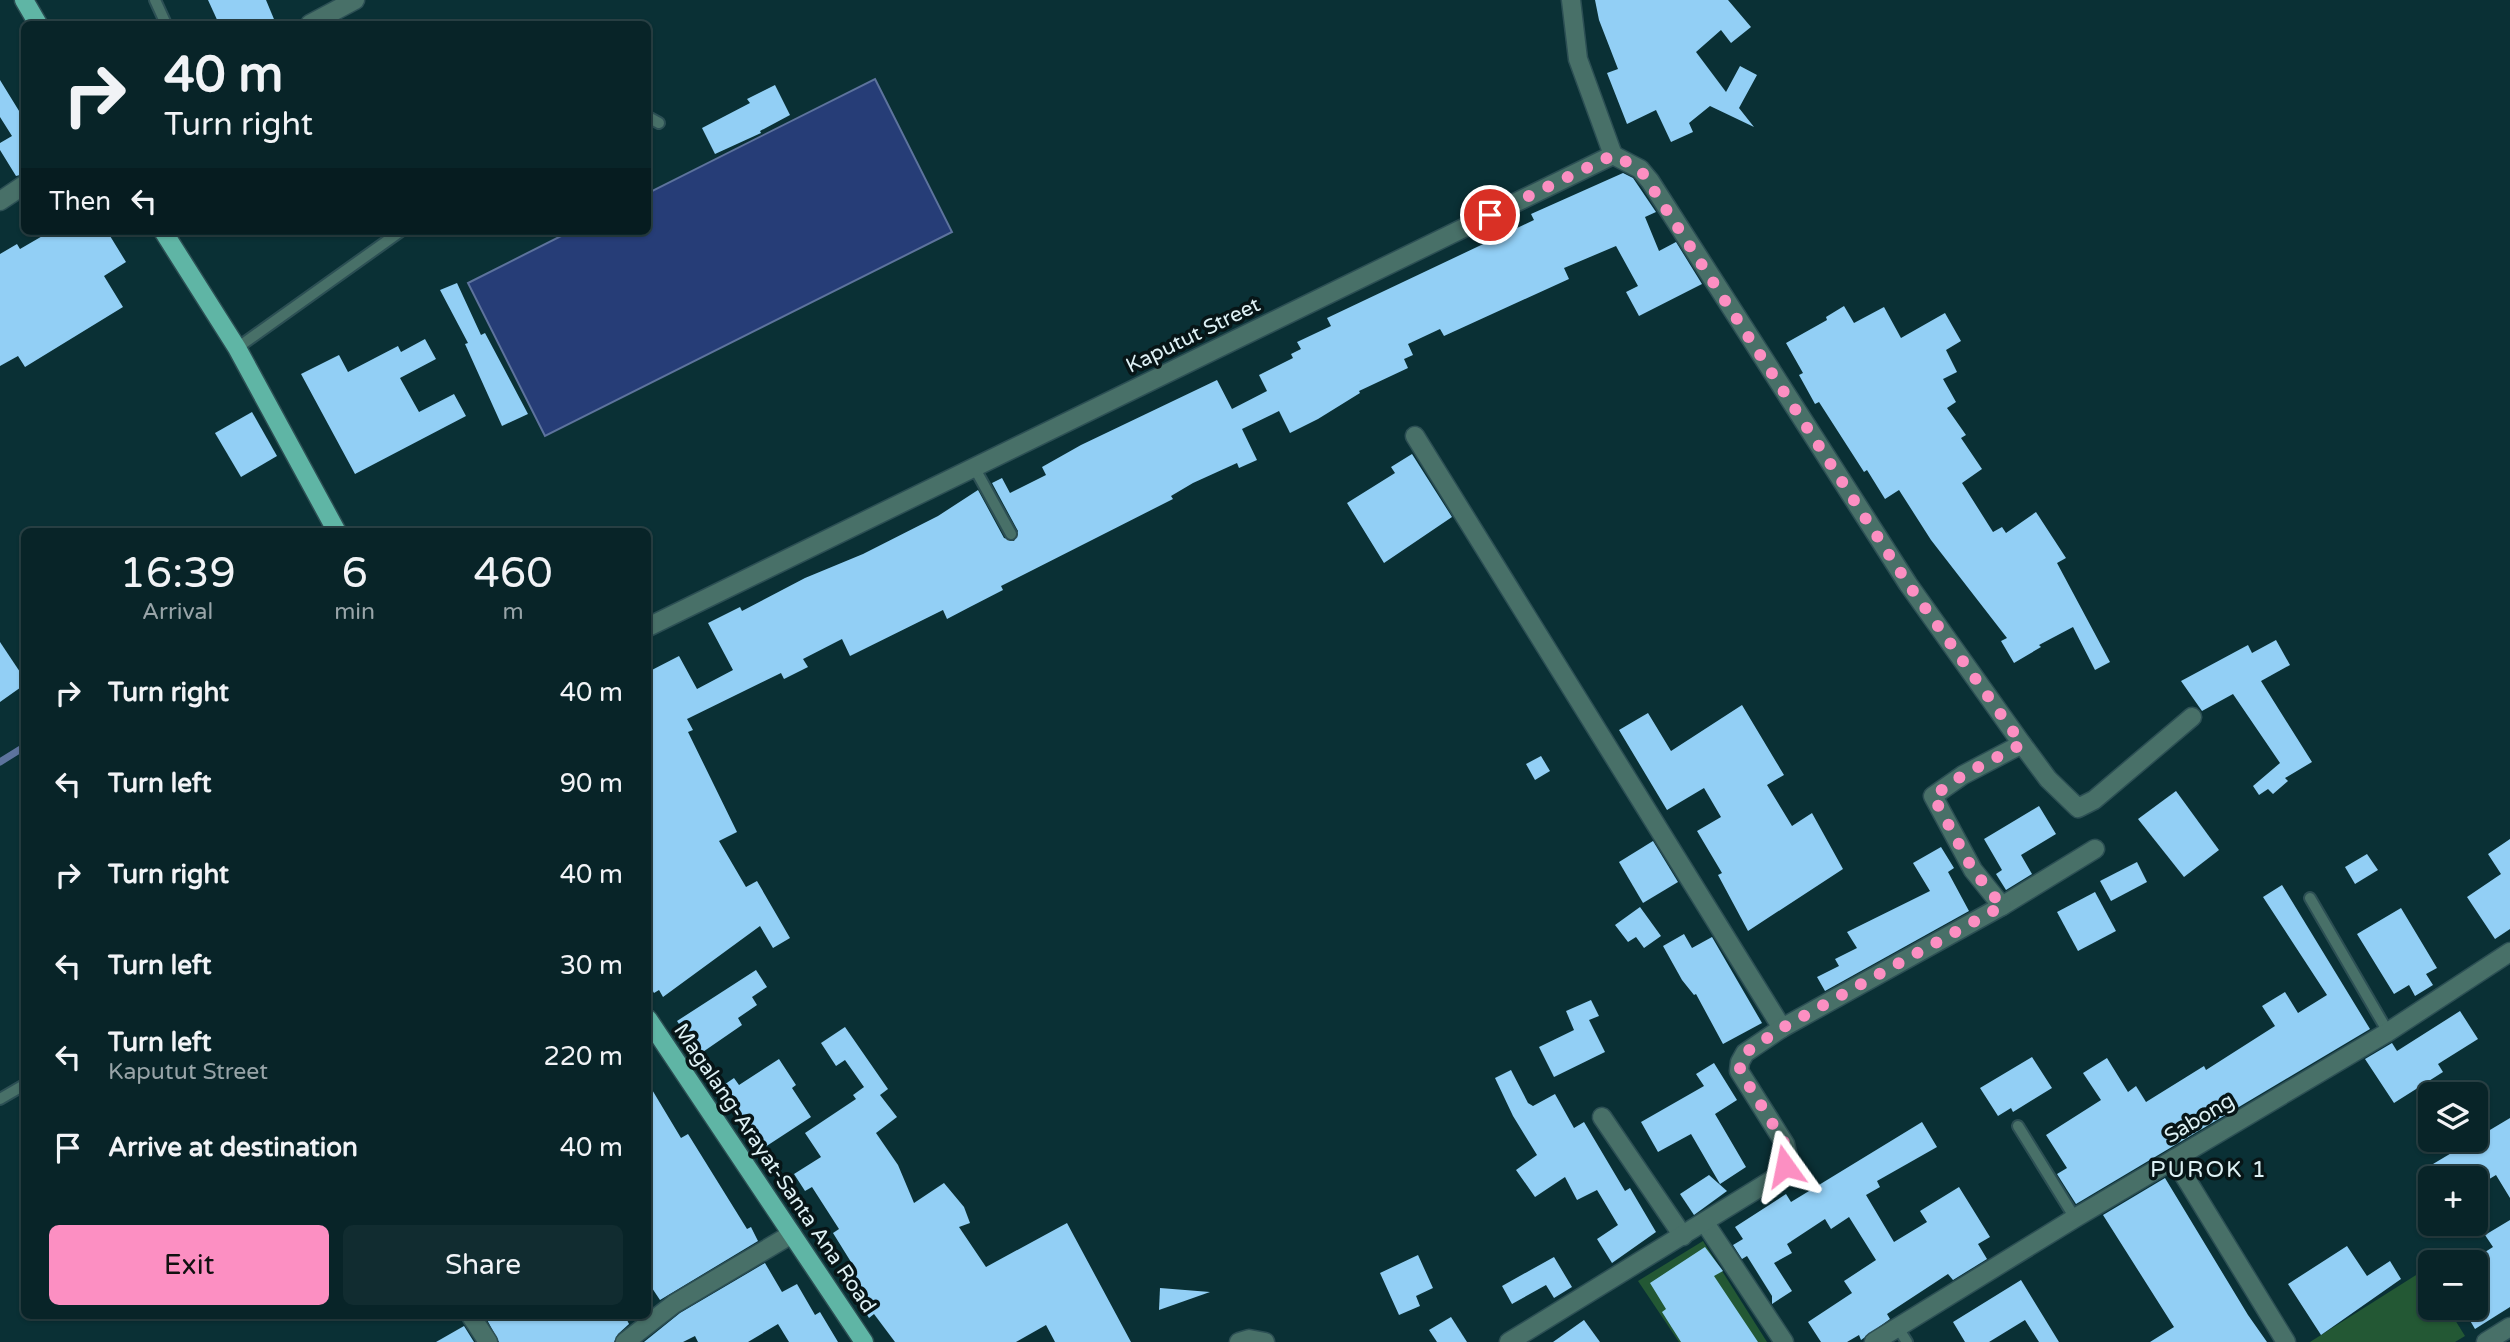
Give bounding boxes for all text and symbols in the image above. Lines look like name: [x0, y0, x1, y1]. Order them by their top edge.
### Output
text: 40 m: [164, 46, 283, 105]
icon: right: [49, 49, 140, 140]
text: Turn right: [164, 106, 313, 144]
icon: left: [125, 182, 163, 220]
pin: [1460, 185, 1520, 245]
text: Then: [49, 186, 111, 217]
icon: arrive: [1471, 196, 1509, 234]
street label: Kaputut Street: [1122, 292, 1264, 379]
text: 16:39: [119, 548, 236, 599]
text: 6: [341, 548, 368, 599]
text: 460: [473, 548, 553, 599]
text: Arrival: [142, 598, 213, 626]
text: min: [334, 598, 375, 626]
text: m: [502, 598, 524, 626]
icon: right: [49, 674, 87, 712]
text: Turn right: [108, 677, 229, 708]
text: 40 m: [560, 677, 623, 708]
icon: left: [49, 765, 87, 803]
text: Turn left: [108, 768, 211, 799]
text: 90 m: [560, 768, 623, 799]
icon: right: [49, 856, 87, 894]
text: Turn right: [108, 859, 229, 890]
text: 40 m: [560, 859, 623, 890]
icon: left: [49, 947, 87, 985]
text: Turn left: [108, 950, 211, 981]
text: 30 m: [560, 950, 623, 981]
street label: Magalang-Arayat-Santa Ana Road: [668, 1019, 881, 1318]
text: Turn left: [108, 1027, 211, 1058]
icon: left: [49, 1038, 87, 1076]
text: 220 m: [543, 1041, 623, 1072]
text: Kaputut Street: [108, 1058, 268, 1086]
map controls: [2418, 1082, 2488, 1320]
button: layers: [2418, 1082, 2488, 1152]
street label: Sabong: [2160, 1088, 2239, 1149]
icon: arrive: [49, 1129, 87, 1167]
position arrow: [1748, 1129, 1822, 1203]
text: Arrive at destination: [108, 1132, 358, 1163]
text: 40 m: [560, 1132, 623, 1163]
district label: PUROK 1: [2150, 1156, 2268, 1184]
button: +: [2418, 1166, 2488, 1236]
button: Exit: [49, 1225, 329, 1305]
button: Share: [343, 1225, 623, 1305]
button: −: [2418, 1250, 2488, 1320]

